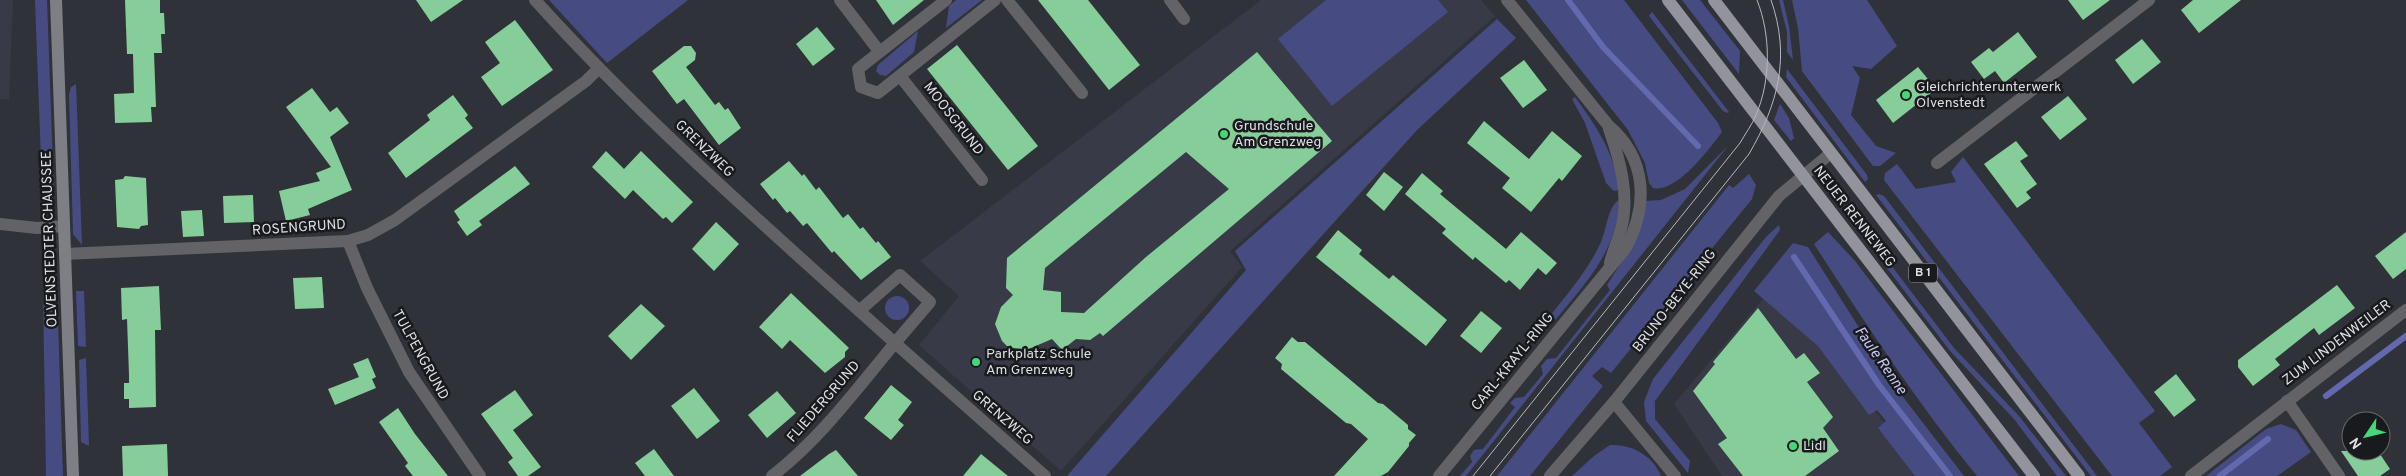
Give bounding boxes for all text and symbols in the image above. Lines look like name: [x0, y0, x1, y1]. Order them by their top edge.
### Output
street label: MOOSGRUND: [919, 79, 987, 159]
place label: Gleichrichterunterwerk Olvenstedt: [1916, 79, 2062, 112]
marker: Gleichrichterunterwerk Olvenstedt: [1900, 89, 1912, 101]
street label: GRENZWEG: [671, 117, 737, 181]
place label: Grundschule Am Grenzweg: [1234, 118, 1321, 151]
marker: Grundschule Am Grenzweg: [1218, 128, 1230, 140]
street label: OLVENSTEDTER CHAUSSEE: [38, 150, 62, 328]
street label: NEUER RENNEWEG: [1809, 163, 1899, 271]
street label: ROSENGRUND: [252, 216, 346, 240]
street label: BRUNO-BEYE-RING: [1630, 246, 1720, 356]
road number: B 1: [1909, 264, 1937, 282]
street label: ZUM LINDENWEILER: [2279, 297, 2395, 389]
street label: TULPENGRUND: [388, 307, 452, 403]
street label: CARL-KRAYL-RING: [1468, 310, 1558, 414]
water label: Faule Renne: [1850, 323, 1911, 399]
place label: Parkplatz Schule Am Grenzweg: [986, 346, 1091, 379]
marker: Parkplatz Schule Am Grenzweg: [970, 356, 982, 368]
street label: FLIEDERGRUND: [784, 358, 864, 446]
street label: GRENZWEG: [968, 387, 1036, 449]
north arrow: [2341, 411, 2391, 461]
text: N: [2347, 434, 2366, 452]
place label: Lidl: [1803, 438, 1826, 455]
marker: Lidl: [1787, 440, 1799, 452]

